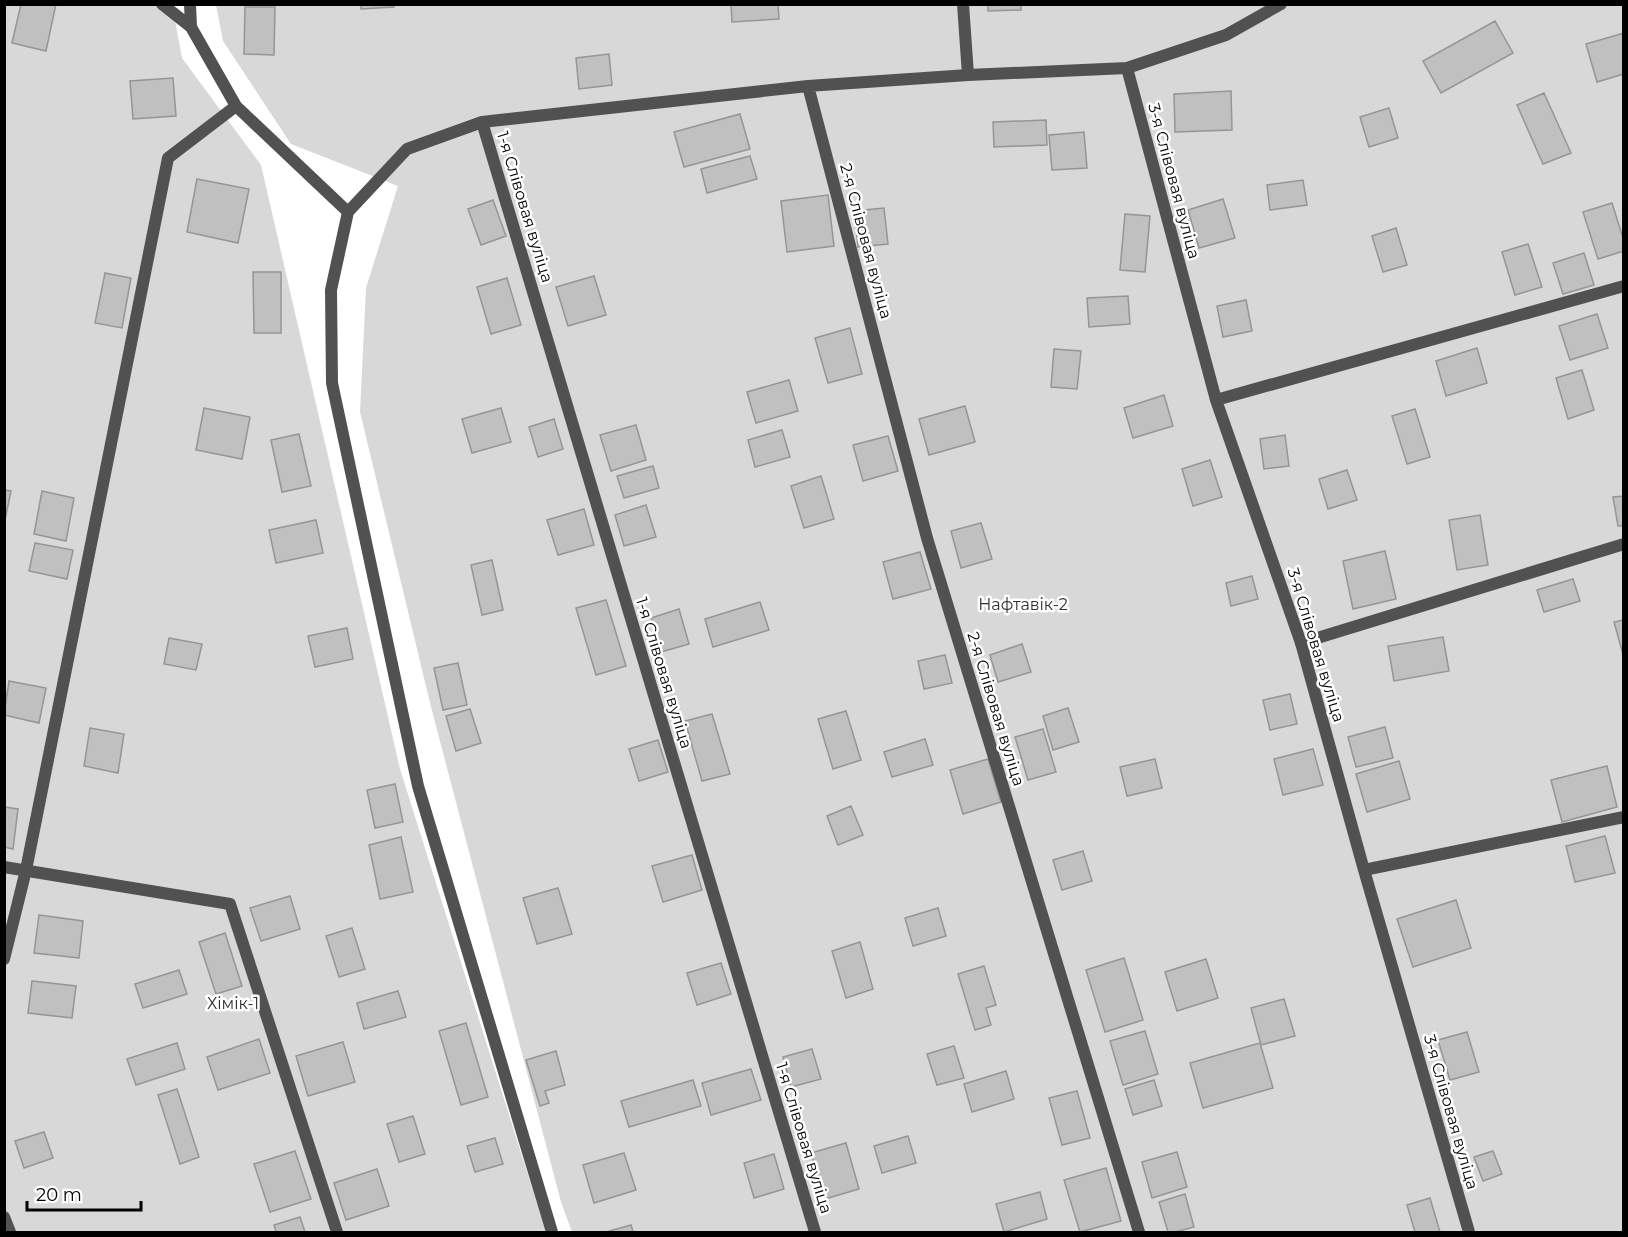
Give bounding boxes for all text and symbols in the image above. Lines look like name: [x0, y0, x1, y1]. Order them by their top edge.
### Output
street label: 3-я Слівовая вуліца: [1144, 101, 1204, 261]
street label: 1-я Слівовая вуліца: [493, 129, 557, 285]
street label: 2-я Слівовая вуліца: [836, 161, 896, 321]
street label: 3-я Слівовая вуліца: [1284, 566, 1348, 724]
street label: 1-я Слівовая вуліца: [632, 595, 696, 751]
park label: Нафтавік-2: [978, 595, 1068, 614]
street label: 2-я Слівовая вуліца: [964, 630, 1028, 788]
park label: Хімік-1: [207, 994, 259, 1013]
street label: 3-я Слівовая вуліца: [1420, 1032, 1482, 1192]
street label: 1-я Слівовая вуліца: [772, 1060, 836, 1216]
scale bar: [27, 1174, 141, 1212]
text: 20 m: [36, 1184, 82, 1206]

